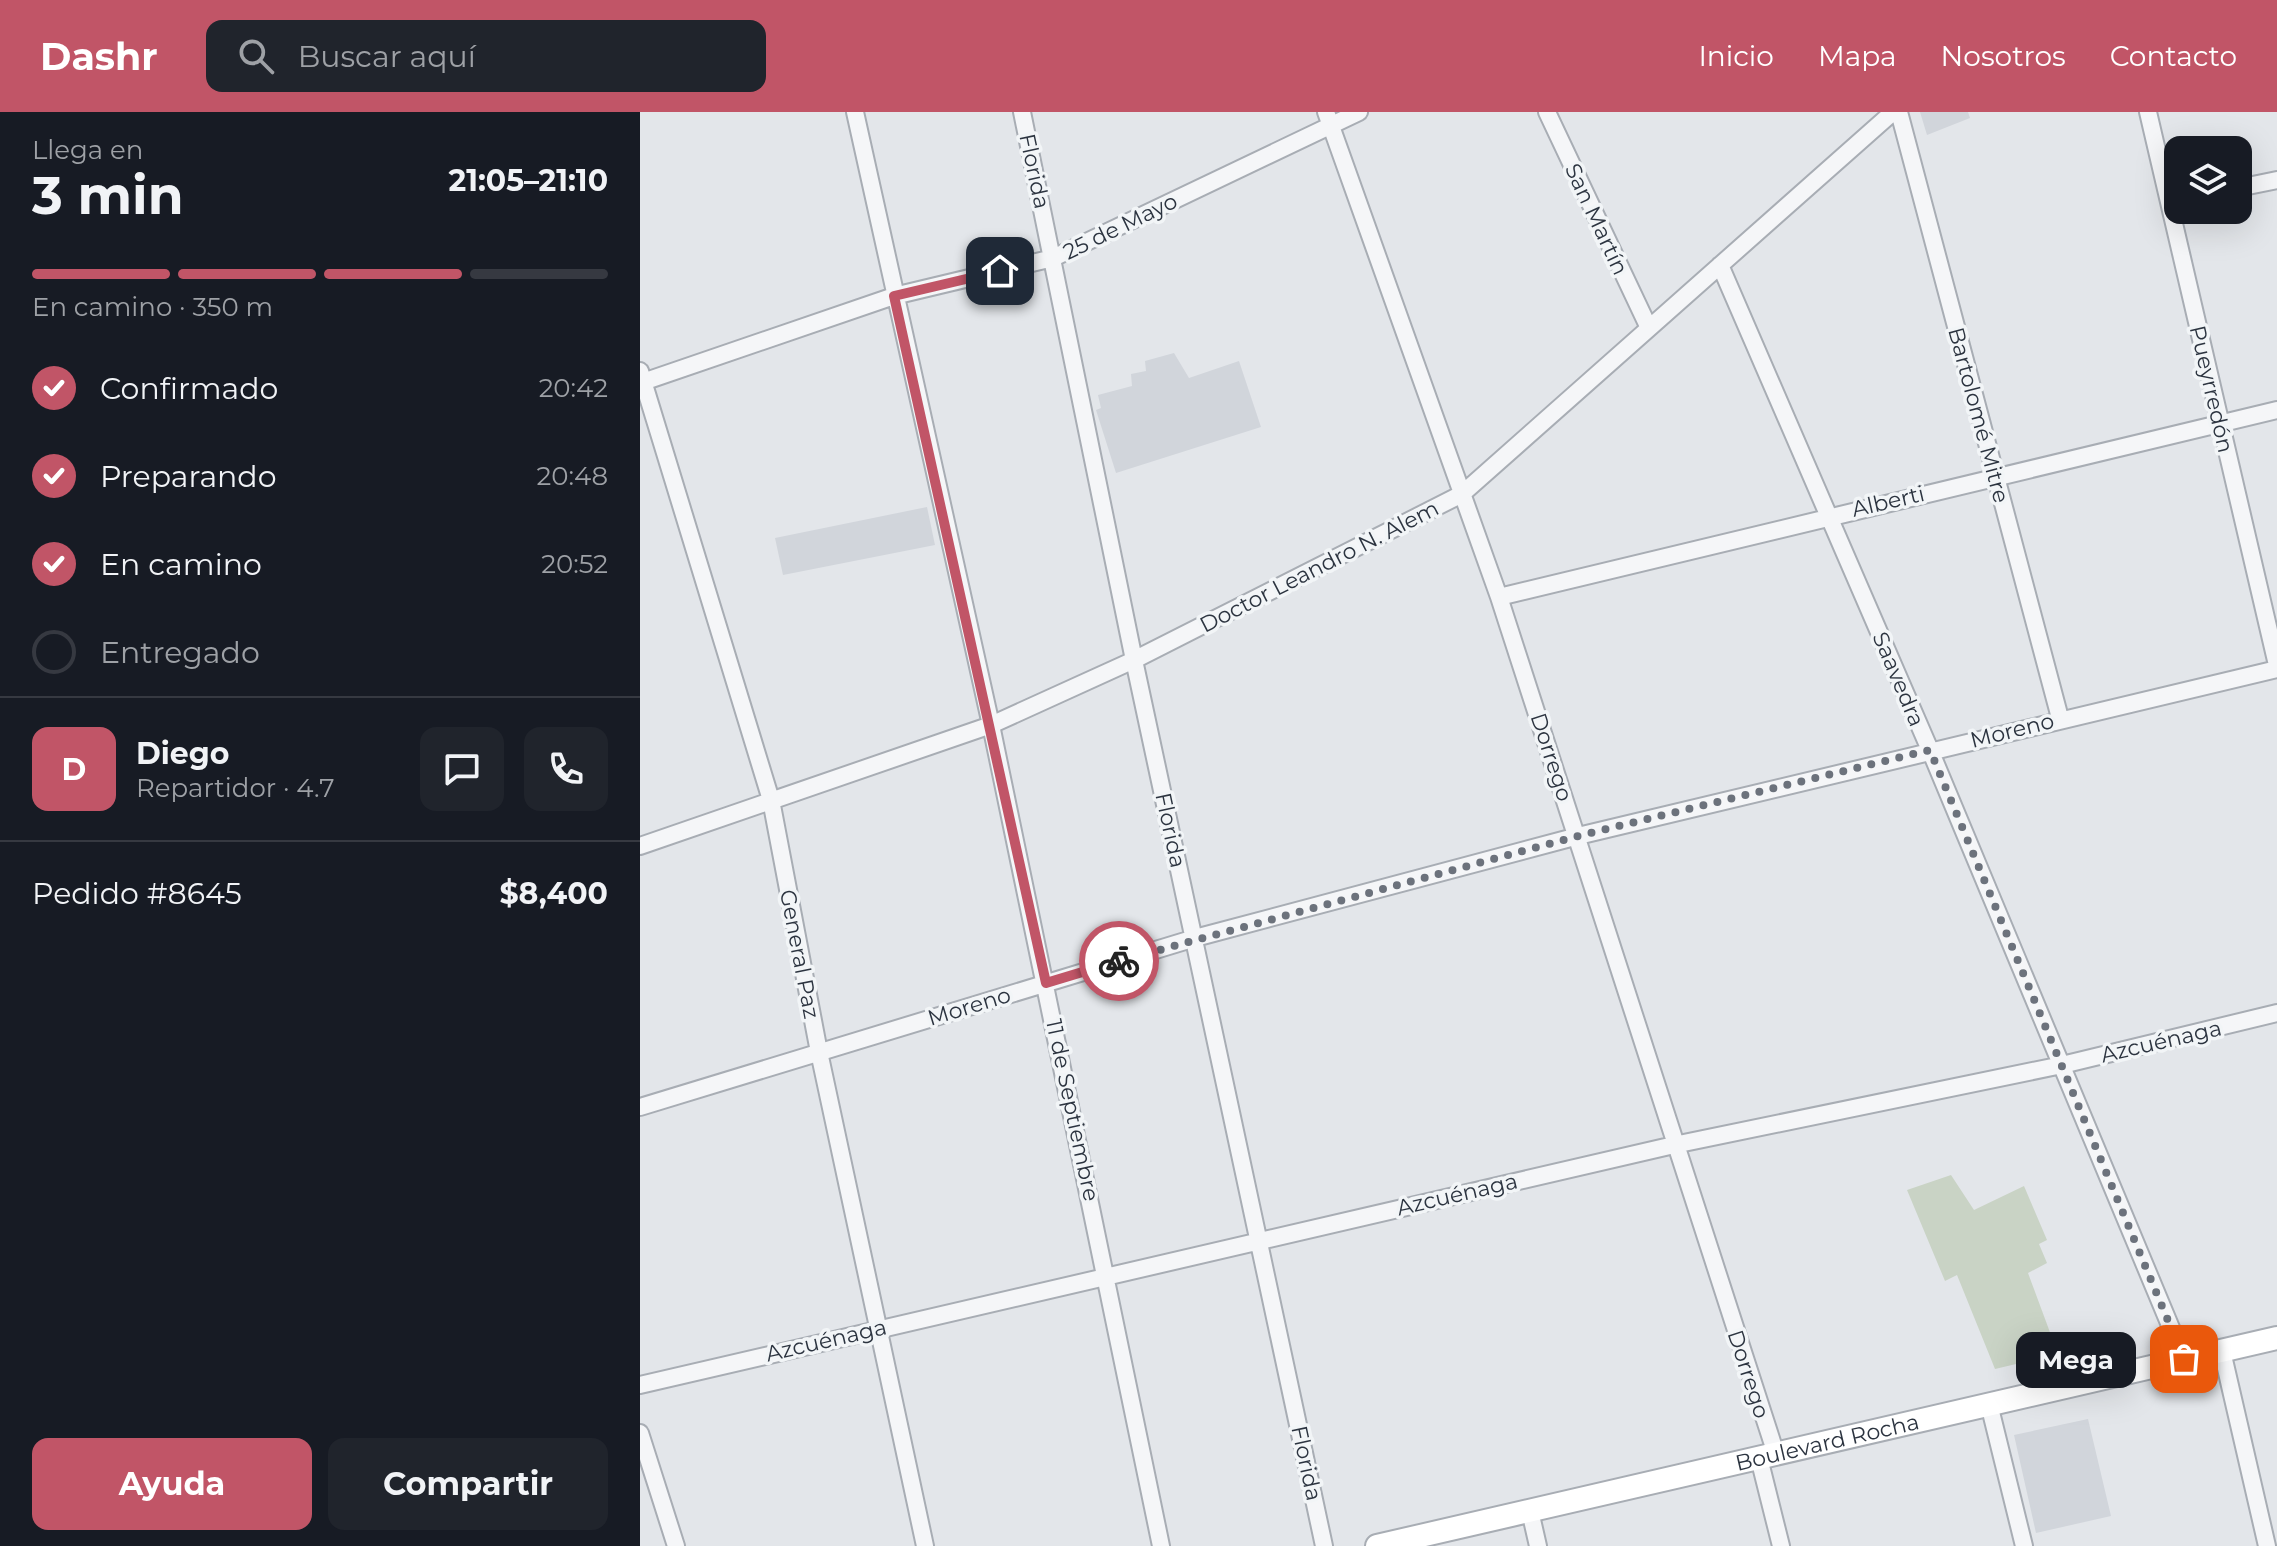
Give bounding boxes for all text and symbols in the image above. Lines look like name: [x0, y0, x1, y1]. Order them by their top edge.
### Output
search box: [206, 20, 766, 92]
text: Dashr: [40, 33, 158, 80]
icon: search: [234, 34, 278, 78]
text: Buscar aquí: [298, 38, 476, 75]
text: Inicio: [1698, 39, 1774, 73]
text: Mapa: [1818, 39, 1897, 73]
text: Nosotros: [1941, 39, 2066, 73]
text: Contacto: [2110, 39, 2237, 73]
street label: Florida: [1013, 131, 1056, 211]
text: Llega en: [32, 134, 143, 166]
map controls: [2164, 136, 2252, 224]
button: layers: [2164, 136, 2252, 224]
street label: San Martín: [1559, 159, 1634, 279]
text: 21:05–21:10: [449, 162, 608, 199]
text: 3 min: [32, 164, 184, 227]
street label: 25 de Mayo: [1059, 187, 1182, 266]
pin: [966, 237, 1034, 305]
icon: home: [978, 249, 1022, 293]
text: En camino · 350 m: [32, 291, 273, 323]
street label: Pueyrredón: [2184, 323, 2239, 455]
street label: Bartolomé Mitre: [1942, 324, 2015, 506]
icon: check: [32, 366, 76, 410]
text: Confirmado: [100, 370, 278, 407]
text: 20:42: [539, 372, 608, 404]
icon: check: [32, 454, 76, 498]
text: Preparando: [100, 458, 277, 495]
text: 20:48: [537, 460, 608, 492]
street label: Alberti: [1849, 480, 1927, 523]
street label: Doctor Leandro N. Alem: [1195, 494, 1443, 639]
icon: check: [32, 542, 76, 586]
text: En camino: [100, 546, 262, 583]
text: 20:52: [541, 548, 608, 580]
street label: Saavedra: [1867, 628, 1931, 730]
text: Entregado: [100, 634, 260, 671]
street label: Moreno: [1967, 707, 2057, 754]
street label: Dorrego: [1525, 710, 1578, 805]
button: chat: [420, 727, 504, 811]
button: phone: [524, 727, 608, 811]
text: Diego: [136, 735, 229, 772]
text: D: [62, 751, 86, 788]
text: Repartidor · 4.7: [136, 772, 335, 804]
street label: Florida: [1149, 790, 1192, 870]
text: Pedido #8645: [32, 875, 242, 912]
text: $8,400: [499, 875, 608, 912]
street label: General Paz: [774, 887, 825, 1021]
courier: [1079, 921, 1159, 1001]
icon: bike: [1097, 939, 1141, 983]
street label: Moreno: [924, 981, 1014, 1032]
street label: Azcuénaga: [2098, 1014, 2224, 1068]
street label: 11 de Septiembre: [1040, 1017, 1105, 1204]
street label: Azcuénaga: [1394, 1167, 1520, 1221]
street label: Azcuénaga: [763, 1313, 889, 1367]
pin: [2150, 1325, 2218, 1393]
street label: Dorrego: [1722, 1327, 1775, 1422]
callout: Mega: [2016, 1331, 2136, 1387]
icon: bag: [2162, 1337, 2206, 1381]
text: Mega: [2038, 1344, 2114, 1376]
street label: Boulevard Rocha: [1733, 1408, 1922, 1477]
street label: Florida: [1285, 1423, 1328, 1503]
button: Ayuda: [32, 1438, 312, 1530]
button: Compartir: [328, 1438, 608, 1530]

